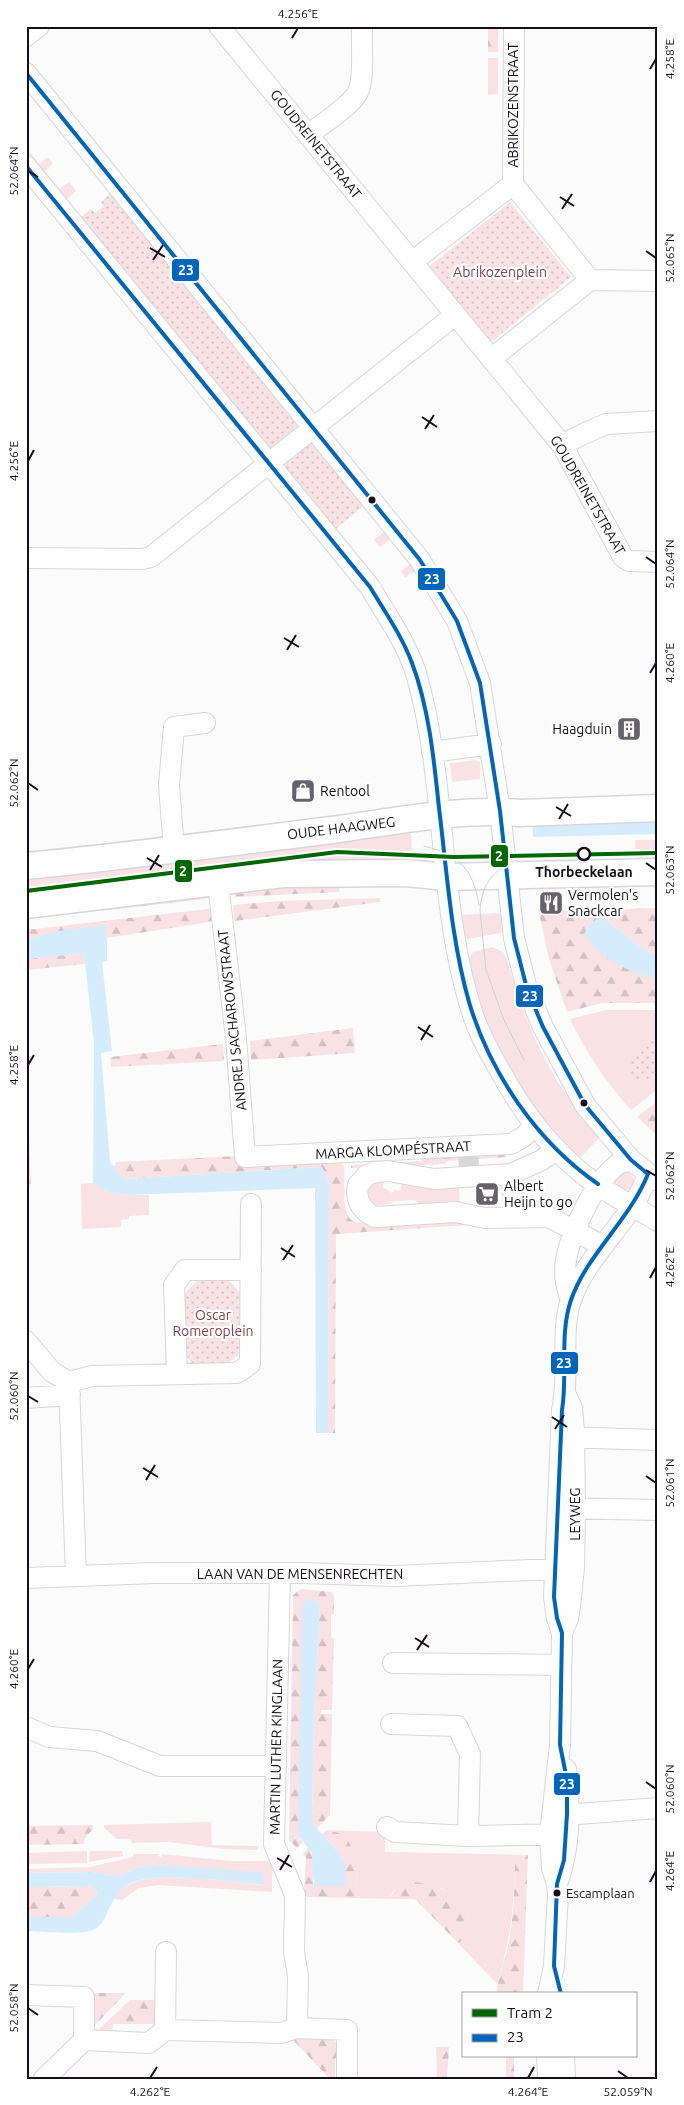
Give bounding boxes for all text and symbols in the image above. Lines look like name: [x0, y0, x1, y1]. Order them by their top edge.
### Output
text: 4.256°E: [278, 7, 319, 20]
text: 4.258°E: [663, 38, 676, 79]
street label: ABRIKOZENSTRAAT: [505, 42, 521, 167]
street label: GOUDREINETSTRAAT: [267, 86, 365, 202]
text: 52.064°N: [7, 146, 20, 196]
text: 52.065°N: [663, 233, 676, 283]
line badge: 23: [171, 258, 200, 282]
text: 23: [178, 262, 194, 278]
park label: Abrikozenplein: [453, 264, 547, 280]
street label: GOUDREINETSTRAAT: [547, 432, 629, 558]
text: 4.256°E: [7, 440, 20, 481]
unlabelled marker: [367, 495, 377, 505]
text: 52.064°N: [663, 539, 676, 589]
line badge: 23: [417, 567, 446, 591]
text: 23: [424, 571, 440, 587]
text: 4.260°E: [663, 642, 676, 683]
building icon: Haagduin: [616, 716, 642, 742]
place label: Haagduin: [552, 721, 612, 737]
text: 52.062°N: [7, 758, 20, 808]
shop icon: Rentool: [290, 778, 316, 804]
place label: Rentool: [320, 783, 370, 799]
street label: OUDE HAAGWEG: [286, 813, 396, 843]
line badge: 2: [490, 844, 509, 868]
text: 52.063°N: [663, 845, 676, 895]
marker: Thorbeckelaan: [577, 847, 591, 861]
text: 2: [495, 848, 503, 864]
line badge: 2: [174, 859, 193, 883]
text: 2: [179, 863, 187, 879]
place label: Thorbeckelaan: [535, 864, 633, 880]
place label: Vermolen's Snackcar: [568, 887, 638, 919]
restaurant icon: Vermolen's Snackcar: [538, 890, 564, 916]
street label: ANDREJ SACHAROWSTRAAT: [215, 928, 249, 1111]
line badge: 23: [515, 984, 544, 1008]
text: 23: [522, 988, 538, 1004]
text: 4.258°E: [7, 1044, 20, 1085]
unlabelled marker: [579, 1098, 589, 1108]
street label: MARGA KLOMPÉSTRAAT: [315, 1137, 471, 1162]
text: 52.062°N: [663, 1151, 676, 1201]
place label: Albert Heijn to go: [504, 1178, 573, 1210]
supermarket icon: Albert Heijn to go: [474, 1181, 500, 1207]
text: 4.262°E: [663, 1246, 676, 1287]
park label: Oscar Romeroplein: [172, 1307, 254, 1339]
line badge: 23: [550, 1351, 579, 1375]
text: 23: [556, 1355, 572, 1371]
text: 52.060°N: [7, 1371, 20, 1421]
text: 52.061°N: [663, 1458, 676, 1508]
street label: LEYWEG: [567, 1487, 583, 1541]
street label: LAAN VAN DE MENSENRECHTEN: [197, 1566, 403, 1582]
text: 4.260°E: [7, 1648, 20, 1689]
street label: MARTIN LUTHER KINGLAAN: [266, 1659, 286, 1835]
text: 52.060°N: [663, 1764, 676, 1814]
line badge: 23: [553, 1772, 581, 1796]
text: 23: [559, 1776, 575, 1792]
text: 4.264°E: [663, 1850, 676, 1891]
place label: Escamplaan: [566, 1886, 635, 1900]
marker: Escamplaan: [552, 1888, 562, 1898]
text: 52.058°N: [7, 1983, 20, 2033]
legend: [462, 1992, 636, 2058]
text: Tram 2: [507, 2004, 553, 2021]
text: 23: [507, 2028, 524, 2045]
text: 4.262°E: [130, 2085, 171, 2098]
text: 4.264°E: [508, 2085, 549, 2098]
text: 52.059°N: [603, 2085, 653, 2098]

